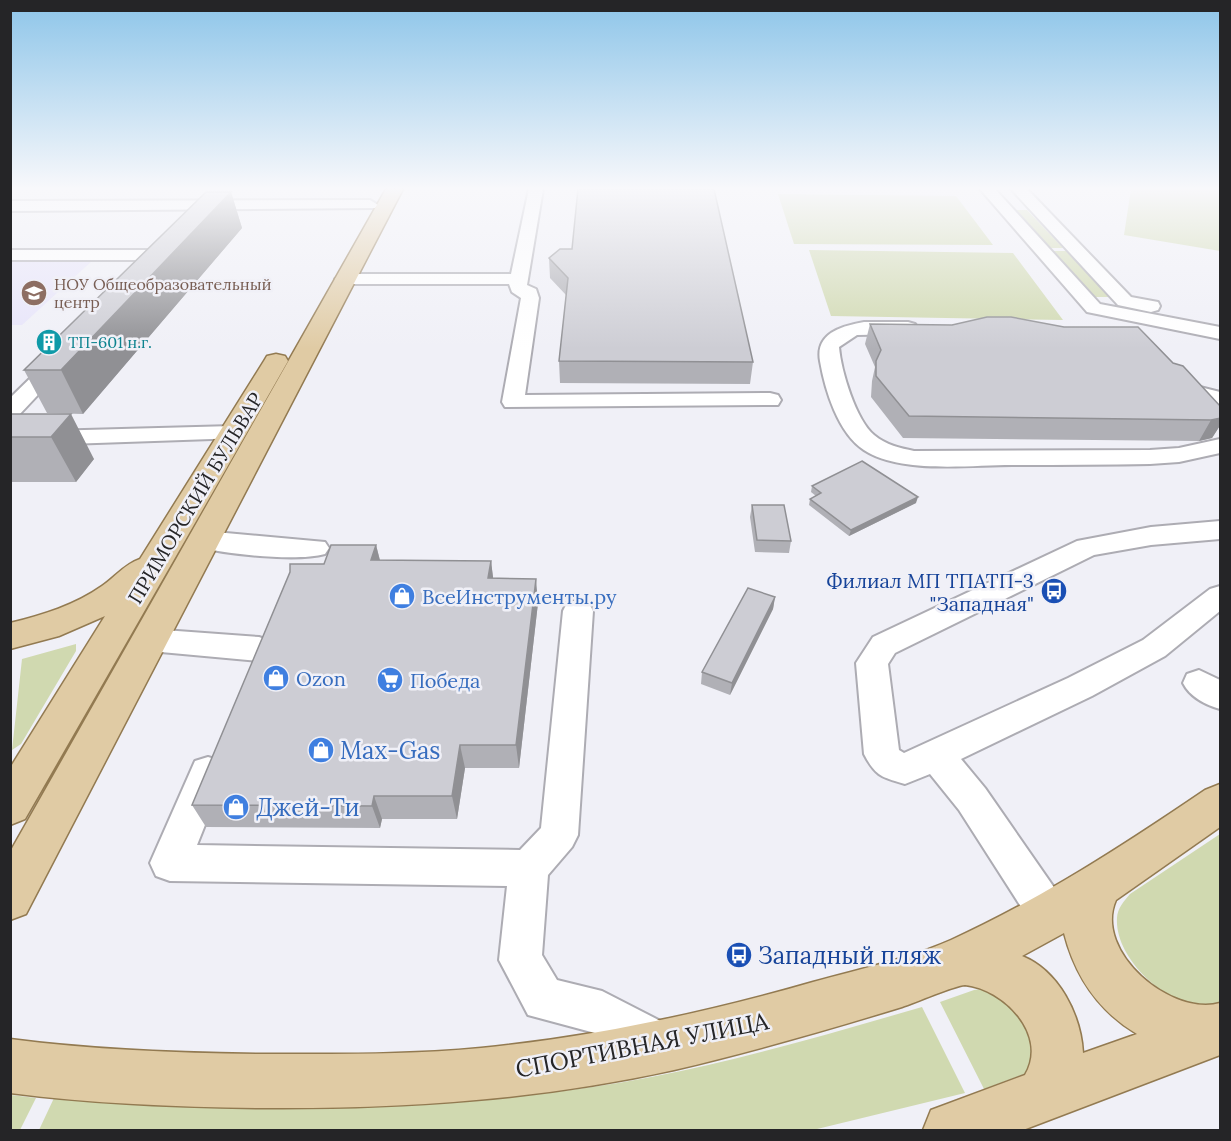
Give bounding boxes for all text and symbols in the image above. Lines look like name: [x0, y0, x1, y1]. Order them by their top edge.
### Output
place label: НОУ Общеобразовательный центр: [54, 274, 272, 312]
school or university icon: НОУ Общеобразовательный центр: [19, 278, 49, 308]
building icon: ТП-601 н.г.: [34, 327, 64, 357]
place label: ТП-601 н.г.: [68, 332, 152, 352]
street label: ПРИМОРСКИЙ БУЛЬВАР: [122, 388, 268, 608]
place label: Филиал МП ТПАТП-3 "Западная": [826, 568, 1034, 616]
bus stop icon: Филиал МП ТПАТП-3 "Западная": [1039, 576, 1069, 606]
shop icon: ВсеИнструменты.ру: [387, 581, 417, 611]
place label: ВсеИнструменты.ру: [422, 584, 617, 609]
shop icon: Ozon: [261, 663, 291, 693]
supermarket icon: Победа: [375, 665, 405, 695]
place label: Ozon: [296, 666, 346, 691]
place label: Победа: [410, 668, 480, 693]
shop icon: Max-Gas: [306, 735, 336, 765]
place label: Max-Gas: [340, 735, 440, 766]
shop icon: Джей-Ти: [221, 792, 251, 822]
place label: Джей-Ти: [256, 792, 360, 823]
bus stop icon: Западный пляж: [724, 940, 754, 970]
place label: Западный пляж: [758, 940, 942, 971]
street label: СПОРТИВНАЯ УЛИЦА: [513, 1005, 772, 1085]

